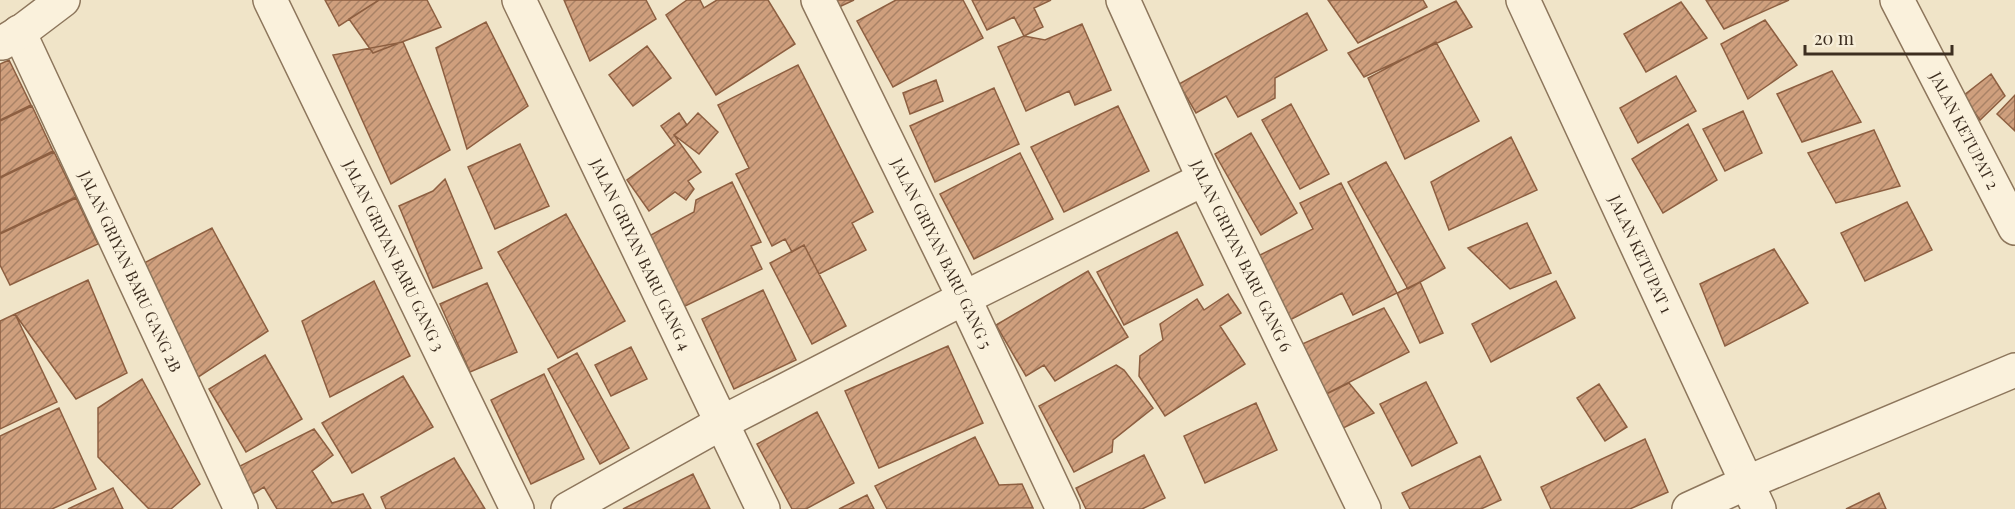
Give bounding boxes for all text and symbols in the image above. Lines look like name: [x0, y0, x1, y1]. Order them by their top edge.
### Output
scale bar: [1805, 18, 1952, 56]
text: 20 m: [1814, 26, 1854, 50]
street label: JALAN KETUPAT 2: [1925, 67, 2004, 193]
street label: JALAN GRIYAN BARU GANG 4: [586, 154, 696, 353]
street label: JALAN GRIYAN BARU GANG 5: [887, 154, 997, 352]
street label: JALAN GRIYAN BARU GANG 3: [339, 156, 450, 354]
street label: JALAN GRIYAN BARU GANG 6: [1186, 156, 1297, 355]
street label: JALAN GRIYAN BARU GANG 2B: [74, 166, 187, 375]
street label: JALAN KETUPAT 1: [1604, 190, 1678, 316]

